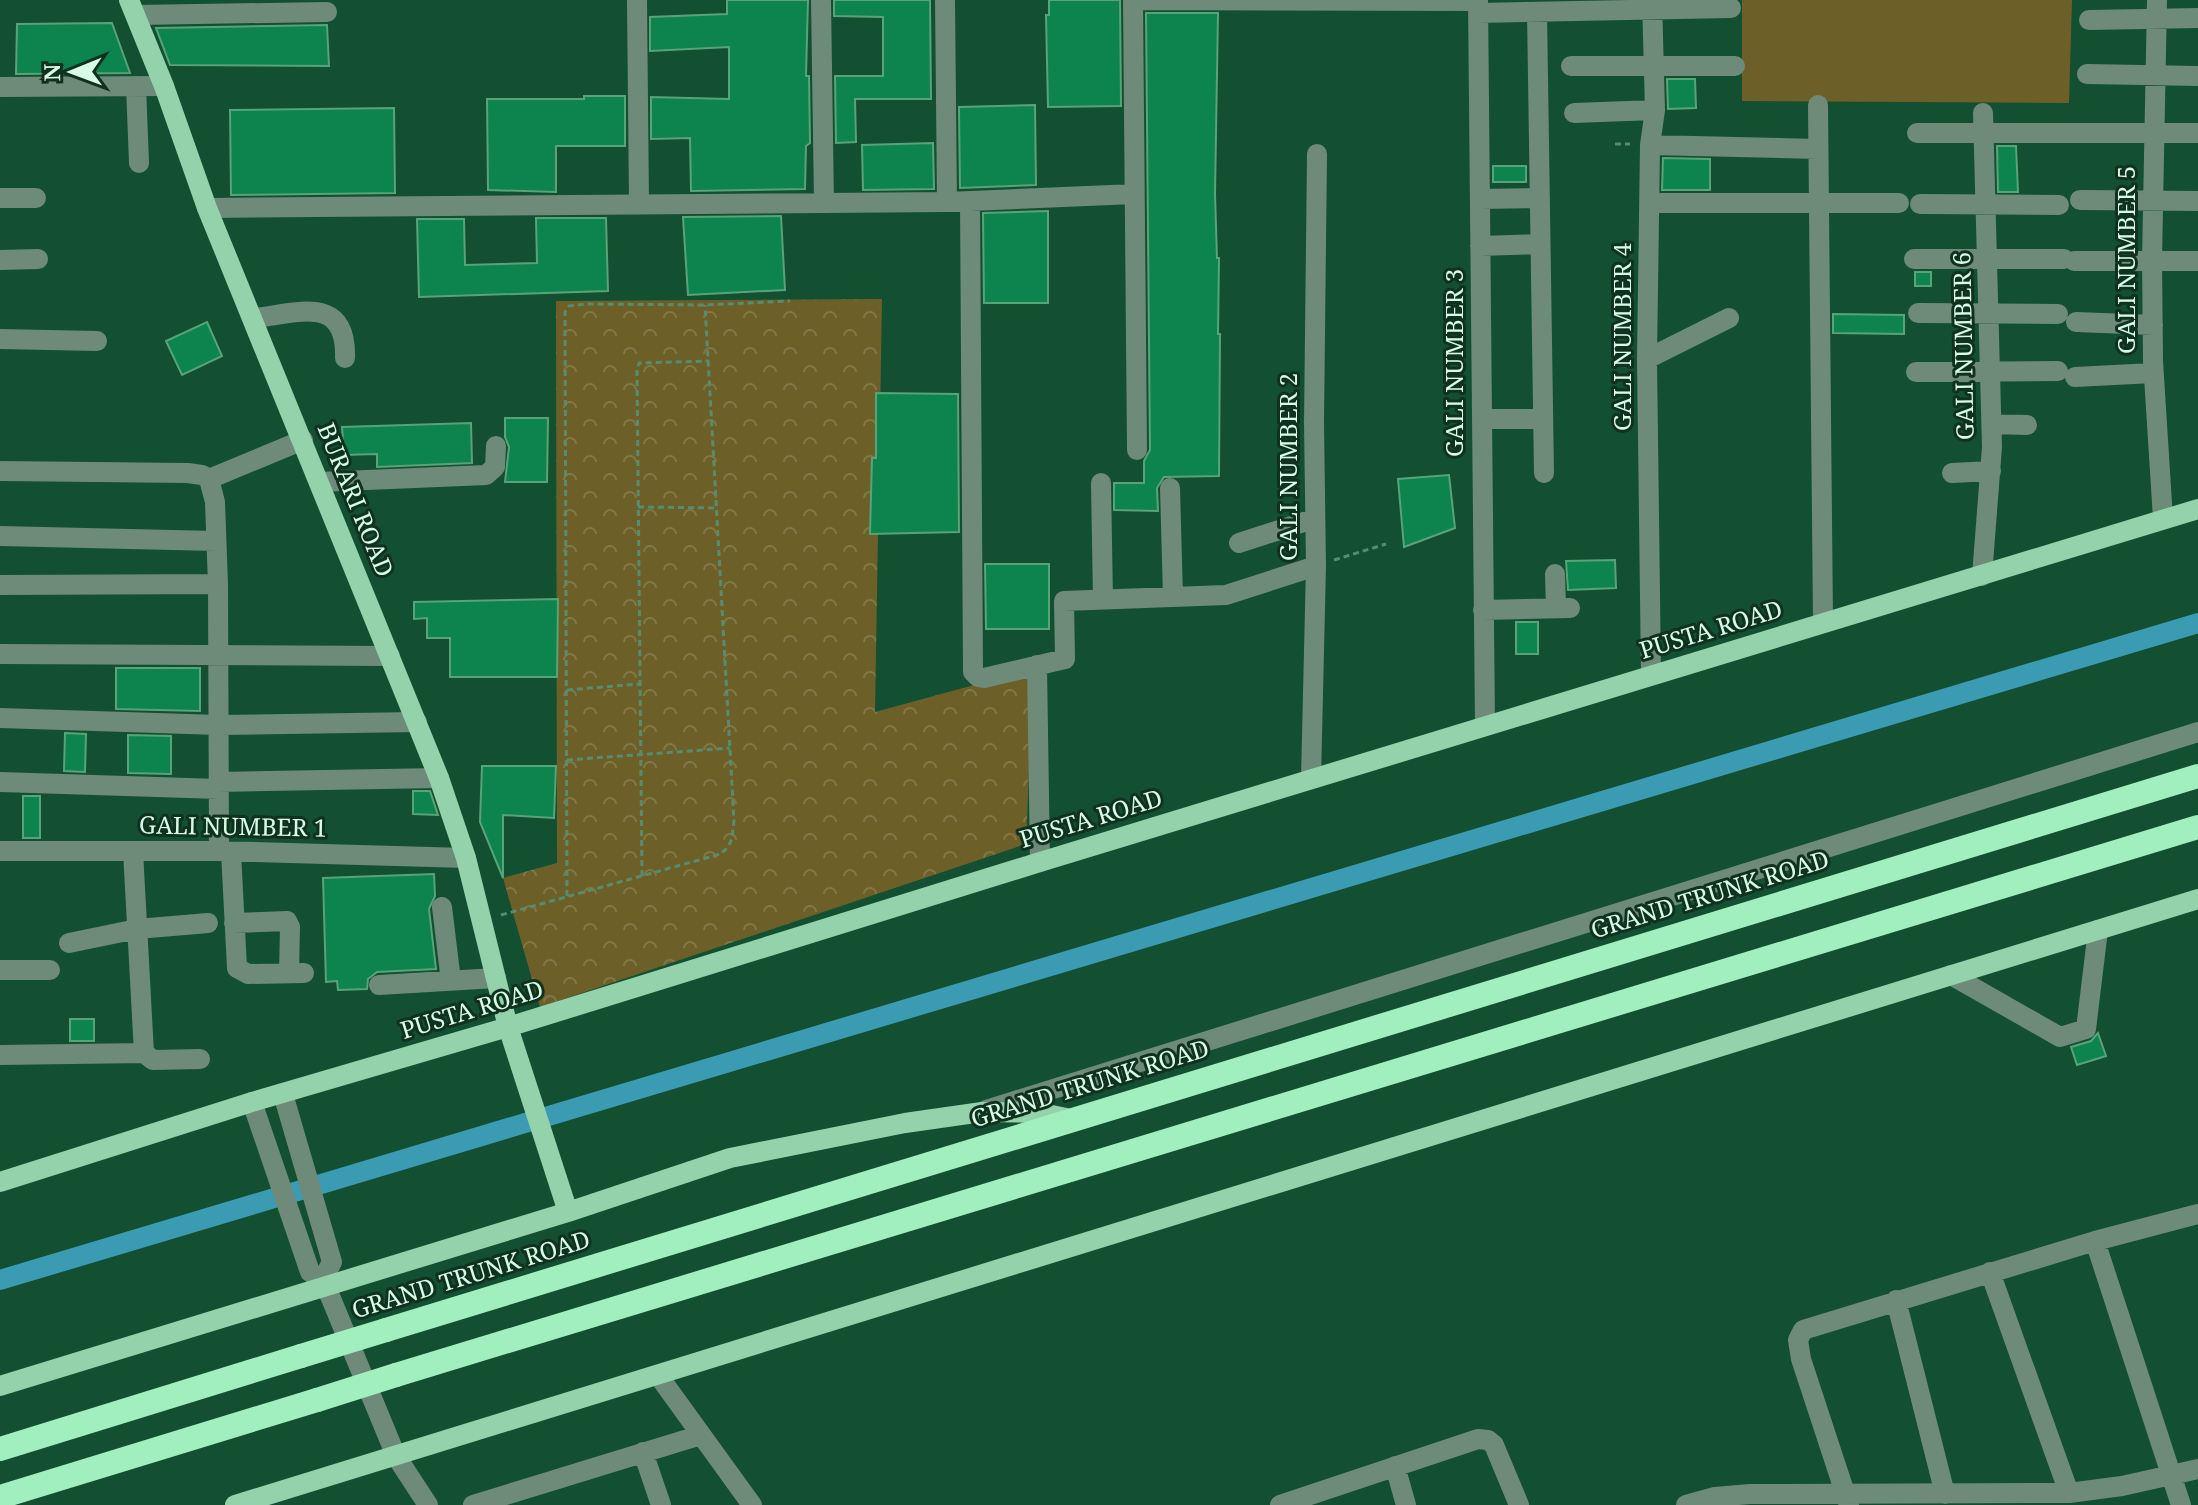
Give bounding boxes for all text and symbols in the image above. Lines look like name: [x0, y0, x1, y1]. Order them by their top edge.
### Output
north arrow: [32, 32, 112, 112]
text: N: [36, 63, 66, 81]
street label: GALI NUMBER 5: [2109, 166, 2142, 354]
street label: GALI NUMBER 4: [1605, 242, 1638, 431]
street label: GALI NUMBER 6: [1944, 252, 1981, 440]
street label: GALI NUMBER 3: [1437, 269, 1470, 457]
street label: GALI NUMBER 2: [1271, 373, 1304, 561]
street label: BURARI ROAD: [311, 418, 402, 581]
street label: PUSTA ROAD: [1635, 591, 1786, 666]
street label: PUSTA ROAD: [1015, 780, 1166, 855]
street label: GALI NUMBER 1: [139, 807, 327, 844]
street label: GRAND TRUNK ROAD: [1586, 842, 1833, 946]
street label: PUSTA ROAD: [396, 971, 547, 1046]
street label: GRAND TRUNK ROAD: [966, 1031, 1213, 1135]
street label: GRAND TRUNK ROAD: [347, 1222, 594, 1326]

